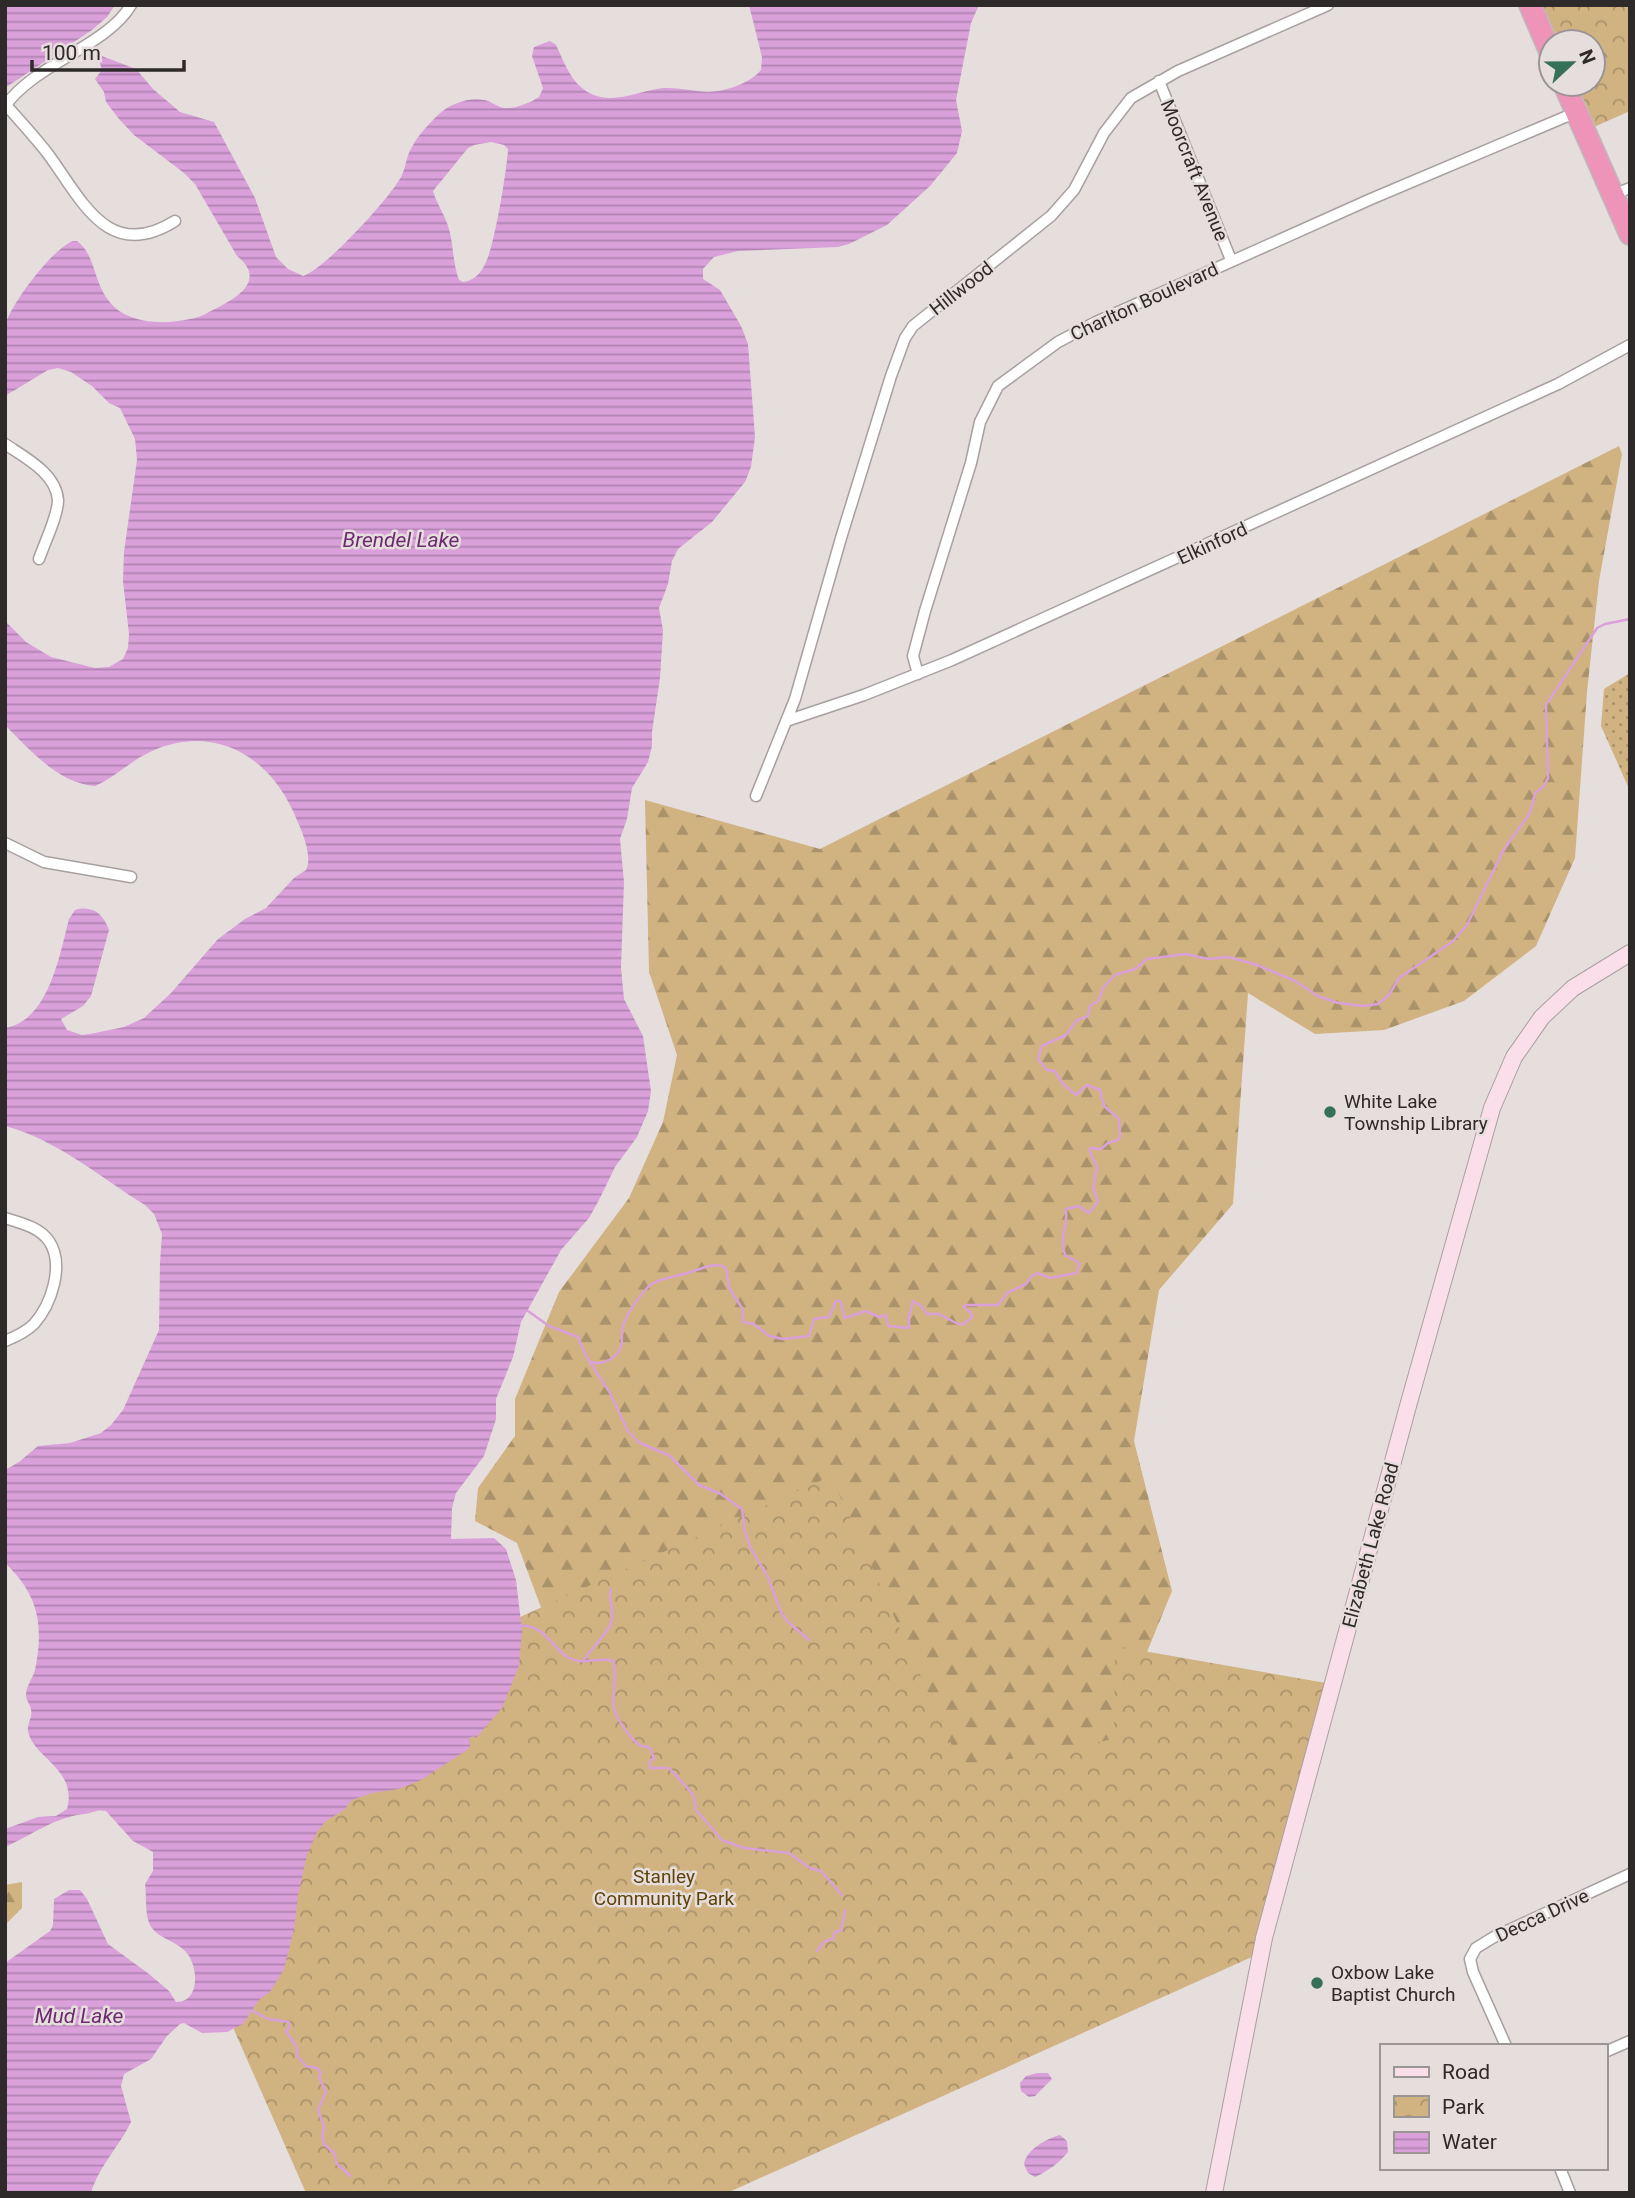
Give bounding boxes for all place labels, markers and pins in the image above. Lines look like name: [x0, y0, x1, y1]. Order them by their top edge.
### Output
place label: White Lake Township Library: [1344, 1090, 1488, 1135]
marker: White Lake Township Library: [1322, 1104, 1338, 1120]
place label: Oxbow Lake Baptist Church: [1331, 1961, 1455, 2006]
marker: Oxbow Lake Baptist Church: [1309, 1975, 1325, 1991]

